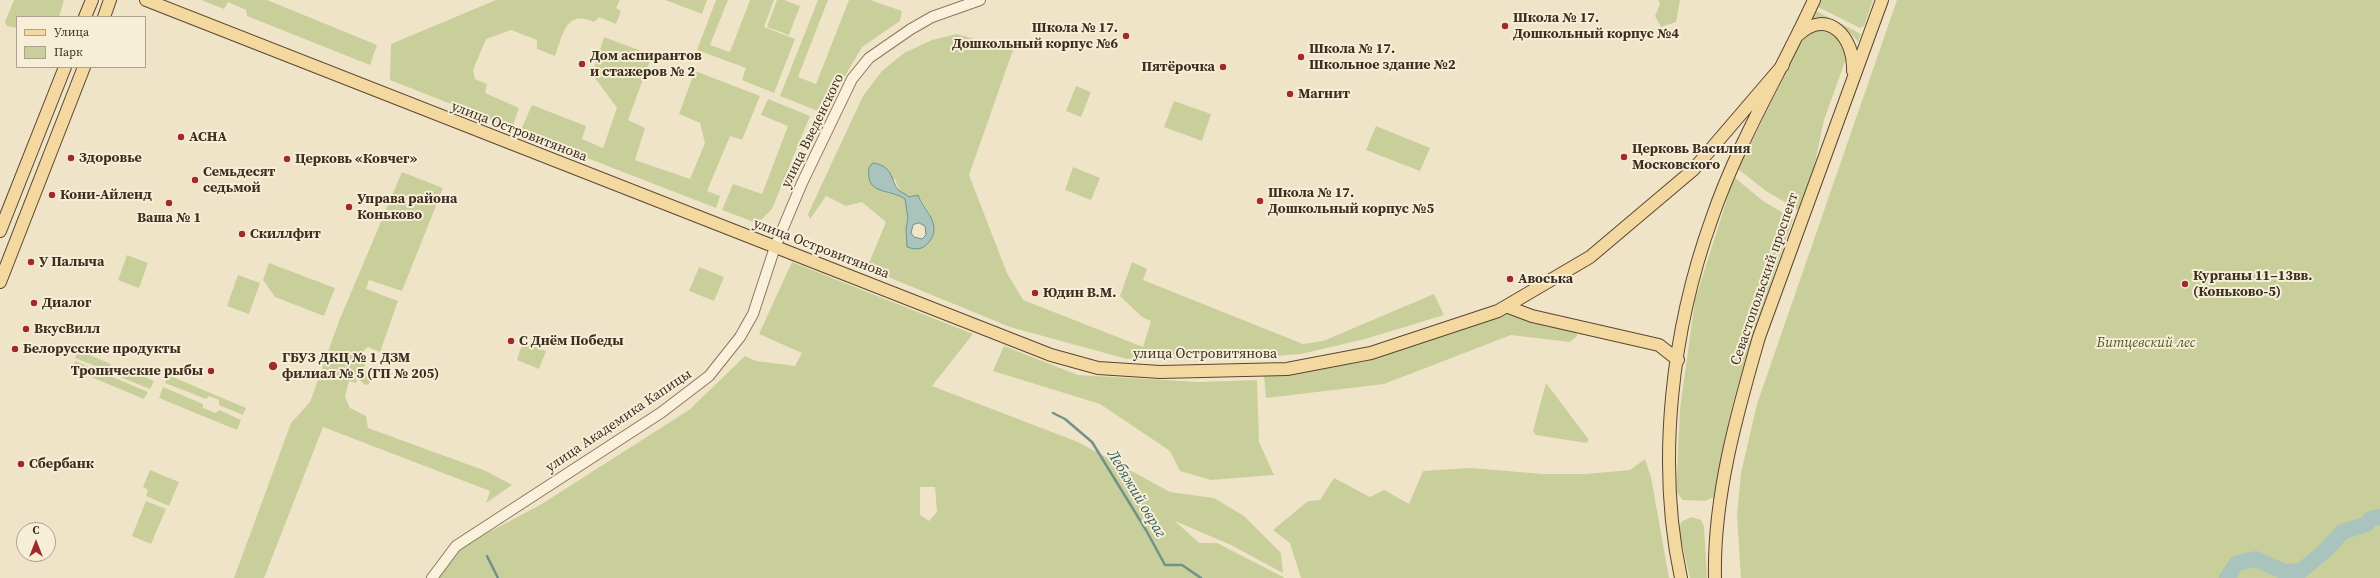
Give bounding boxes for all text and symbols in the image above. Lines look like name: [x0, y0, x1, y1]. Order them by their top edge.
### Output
place label: Школа № 17. Дошкольный корпус №4: [1513, 10, 1679, 42]
legend: [16, 16, 146, 68]
place label: Школа № 17. Дошкольный корпус №6: [952, 20, 1118, 52]
marker: Школа № 17. Дошкольный корпус №4: [1500, 21, 1510, 31]
text: Улица: [54, 24, 89, 40]
marker: Школа № 17. Дошкольный корпус №6: [1121, 31, 1131, 41]
place label: Школа № 17. Школьное здание №2: [1309, 41, 1456, 74]
text: Парк: [54, 44, 83, 60]
place label: Дом аспирантов и стажеров № 2: [590, 48, 702, 80]
marker: Школа № 17. Школьное здание №2: [1296, 52, 1306, 62]
marker: Дом аспирантов и стажеров № 2: [577, 59, 587, 69]
place label: Пятёрочка: [1141, 59, 1215, 75]
marker: Пятёрочка: [1218, 62, 1228, 72]
street label: улица Введенского: [778, 71, 848, 191]
place label: Магнит: [1298, 86, 1350, 102]
marker: Магнит: [1285, 89, 1295, 99]
street label: улица Островитянова: [449, 98, 589, 166]
place label: АСНА: [189, 129, 227, 145]
marker: АСНА: [176, 132, 186, 142]
place label: Церковь Василия Московского: [1632, 141, 1750, 174]
place label: Здоровье: [79, 150, 142, 166]
place label: Церковь «Ковчег»: [295, 151, 417, 167]
marker: Церковь Василия Московского: [1619, 152, 1629, 162]
marker: Здоровье: [66, 153, 76, 163]
marker: Церковь «Ковчег»: [282, 154, 292, 164]
place label: Семьдесят седьмой: [203, 164, 275, 196]
marker: Семьдесят седьмой: [190, 175, 200, 185]
place label: Школа № 17. Дошкольный корпус №5: [1268, 185, 1434, 218]
place label: Кони-Айленд: [60, 187, 152, 203]
marker: Кони-Айленд: [47, 190, 57, 200]
place label: Управа района Коньково: [357, 191, 457, 224]
street label: Севастопольский проспект: [1728, 191, 1802, 367]
marker: Школа № 17. Дошкольный корпус №5: [1255, 196, 1265, 206]
marker: Ваша № 1: [164, 198, 174, 208]
marker: Управа района Коньково: [344, 202, 354, 212]
place label: Ваша № 1: [137, 210, 201, 226]
street label: улица Островитянова: [751, 215, 891, 283]
place label: Скиллфит: [250, 226, 321, 242]
marker: Скиллфит: [237, 229, 247, 239]
place label: У Палыча: [39, 254, 104, 270]
marker: У Палыча: [26, 257, 36, 267]
place label: Курганы 11–13вв. (Коньково-5): [2193, 268, 2312, 300]
place label: Авоська: [1518, 271, 1573, 287]
marker: Авоська: [1505, 274, 1515, 284]
marker: Курганы 11–13вв. (Коньково-5): [2180, 279, 2190, 289]
place label: Юдин В.М.: [1043, 285, 1117, 301]
marker: Юдин В.М.: [1030, 288, 1040, 298]
place label: Диалог: [42, 295, 91, 311]
marker: Диалог: [29, 298, 39, 308]
place label: ВкусВилл: [34, 321, 100, 337]
marker: ВкусВилл: [21, 324, 31, 334]
place label: С Днём Победы: [519, 333, 624, 349]
park label: Битцевский лес: [2097, 335, 2195, 351]
marker: С Днём Победы: [506, 336, 516, 346]
place label: Белорусские продукты: [23, 341, 181, 357]
marker: Белорусские продукты: [10, 344, 20, 354]
street label: улица Островитянова: [1133, 346, 1277, 362]
place label: ГБУЗ ДКЦ № 1 ДЗМ филиал № 5 (ГП № 205): [282, 350, 439, 382]
marker: ГБУЗ ДКЦ № 1 ДЗМ филиал № 5 (ГП № 205): [267, 360, 279, 372]
place label: Тропические рыбы: [71, 363, 203, 379]
marker: Тропические рыбы: [206, 366, 216, 376]
street label: улица Академика Капицы: [543, 366, 695, 476]
water label: Лебяжий овраг: [1103, 447, 1169, 541]
place label: Сбербанк: [29, 456, 94, 472]
marker: Сбербанк: [16, 459, 26, 469]
north arrow: [16, 522, 56, 562]
text: С: [33, 523, 39, 538]

